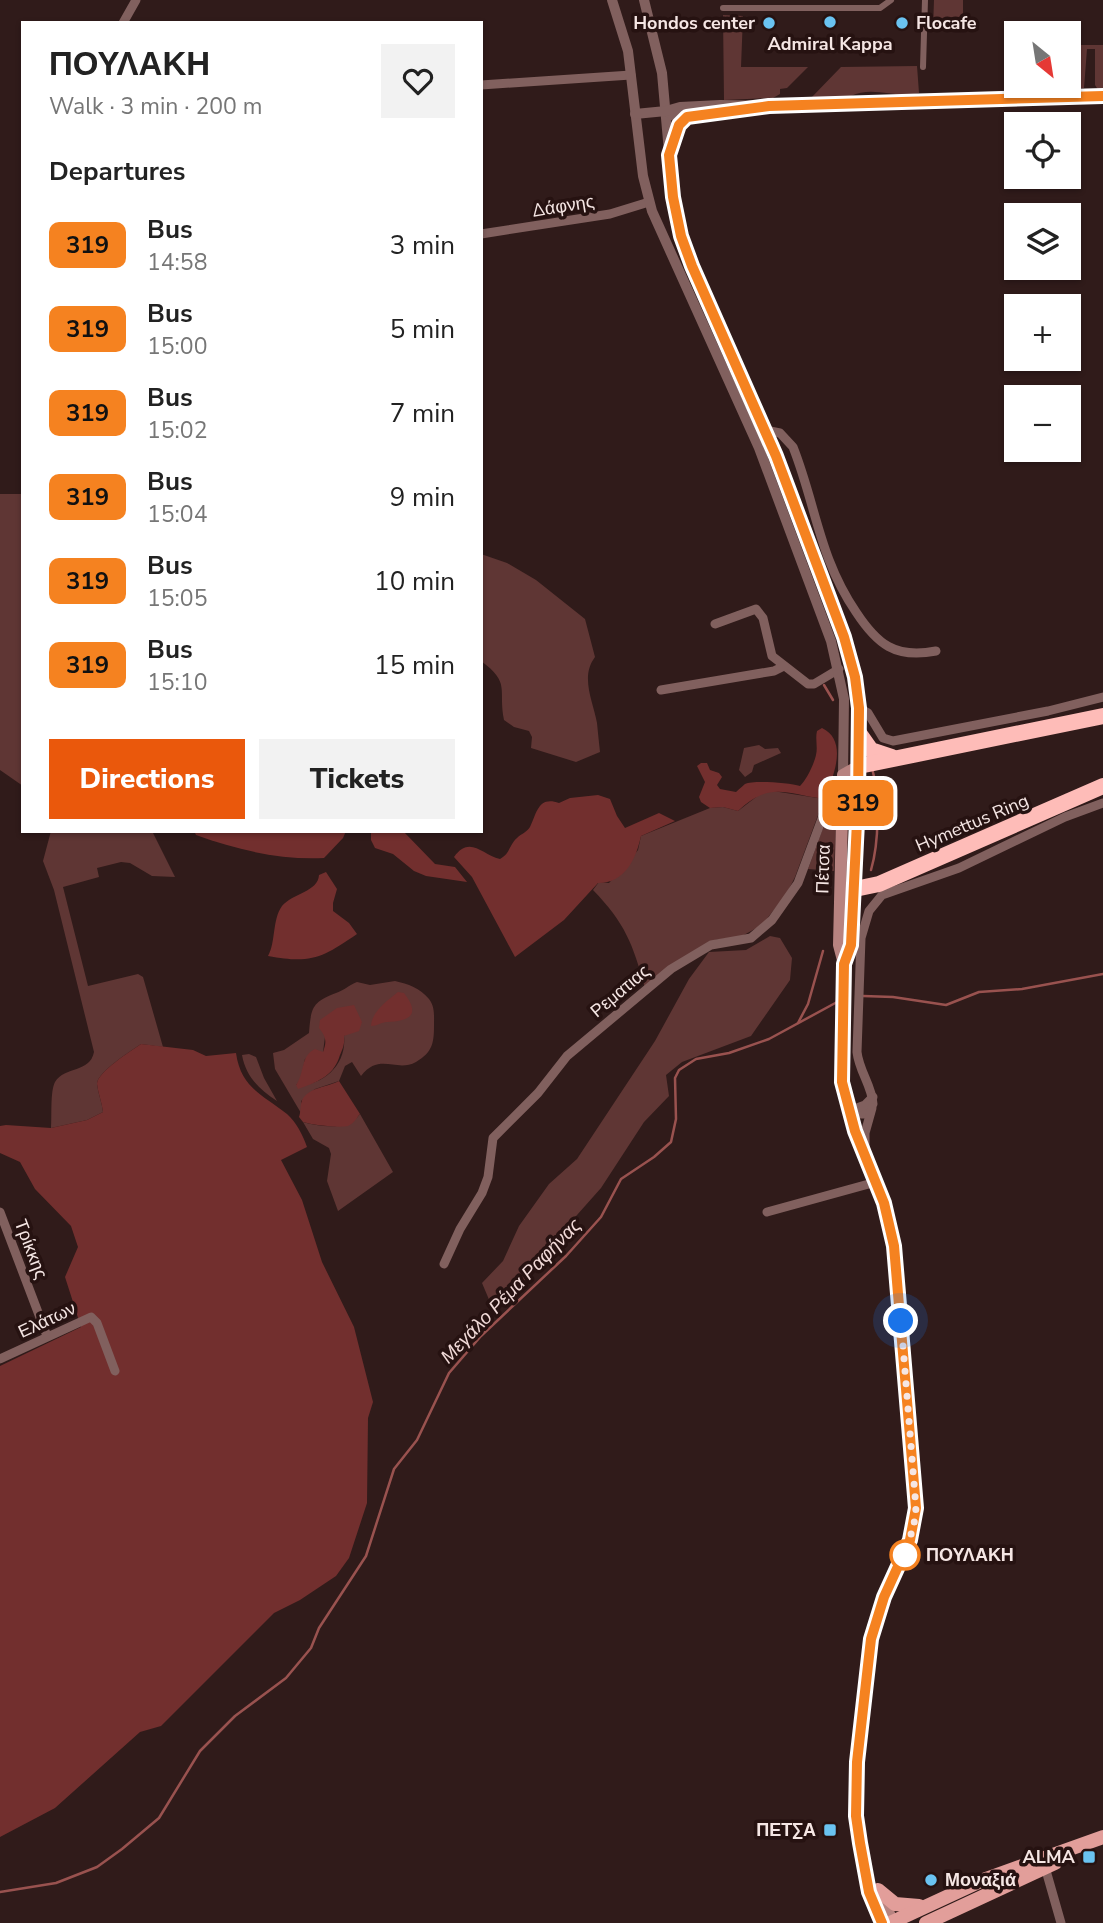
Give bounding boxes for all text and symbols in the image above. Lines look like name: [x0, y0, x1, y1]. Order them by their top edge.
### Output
place label: Hondos center: [633, 11, 755, 35]
place label: Flocafe: [916, 11, 977, 35]
marker: Admiral Kappa: [822, 14, 838, 30]
marker: Hondos center: [761, 15, 777, 31]
marker: Flocafe: [894, 15, 910, 31]
north arrow: [1004, 21, 1082, 98]
map controls: [1004, 21, 1081, 462]
place label: Admiral Kappa: [767, 32, 893, 56]
text: ΠΟΥΛΑΚΗ: [49, 42, 210, 87]
button: heart: [381, 44, 455, 118]
text: Walk · 3 min · 200 m: [49, 91, 262, 122]
button: locate: [1004, 112, 1081, 189]
text: Departures: [49, 154, 185, 189]
street label: Δάφνης: [530, 189, 596, 223]
button: layers: [1004, 203, 1081, 280]
text: Bus: [147, 212, 193, 247]
text: 3 min: [390, 228, 455, 263]
text: 319: [66, 229, 109, 261]
text: 14:58: [147, 247, 207, 278]
button: +: [1004, 294, 1081, 371]
text: Bus: [147, 296, 193, 331]
text: 5 min: [390, 312, 455, 347]
text: 319: [66, 313, 109, 345]
text: 15:00: [147, 331, 207, 362]
text: Bus: [147, 380, 193, 415]
button: −: [1004, 385, 1081, 462]
text: 7 min: [390, 396, 455, 431]
text: 319: [66, 397, 109, 429]
text: 15:02: [147, 415, 207, 446]
text: Bus: [147, 464, 193, 499]
text: 9 min: [390, 480, 455, 515]
text: 319: [66, 481, 109, 513]
text: 15:04: [147, 499, 207, 530]
text: Bus: [147, 548, 193, 583]
text: 10 min: [374, 564, 455, 599]
text: 319: [66, 565, 109, 597]
text: 15:05: [147, 583, 207, 614]
text: Bus: [147, 632, 193, 667]
text: 15 min: [374, 648, 455, 683]
text: 319: [66, 649, 109, 681]
text: 15:10: [147, 667, 207, 698]
button: Directions: [49, 739, 245, 819]
button: Tickets: [259, 739, 455, 819]
line badge: 319: [818, 780, 898, 826]
text: 319: [836, 787, 880, 819]
street label: Hymettus Ring: [912, 788, 1032, 858]
street label: Πέτσα: [810, 844, 836, 894]
street label: Ρεματιας: [585, 959, 655, 1023]
water label: Μεγάλο Ρέμα Ραφήνας: [435, 1212, 588, 1369]
street label: Τρίκκης: [9, 1216, 53, 1283]
street label: Ελάτων: [14, 1296, 80, 1344]
your location: [883, 1303, 918, 1338]
marker: ΠΟΥΛΑΚΗ: [890, 1540, 920, 1570]
place label: ΠΟΥΛΑΚΗ: [926, 1543, 1014, 1567]
place label: ΠΕΤΣΑ: [756, 1818, 816, 1842]
marker: ΠΕΤΣΑ: [822, 1822, 838, 1838]
place label: ALMA: [1022, 1845, 1076, 1869]
marker: ALMA: [1081, 1849, 1097, 1865]
place label: Μοναξιά: [945, 1868, 1016, 1892]
marker: Μοναξιά: [923, 1872, 939, 1888]

